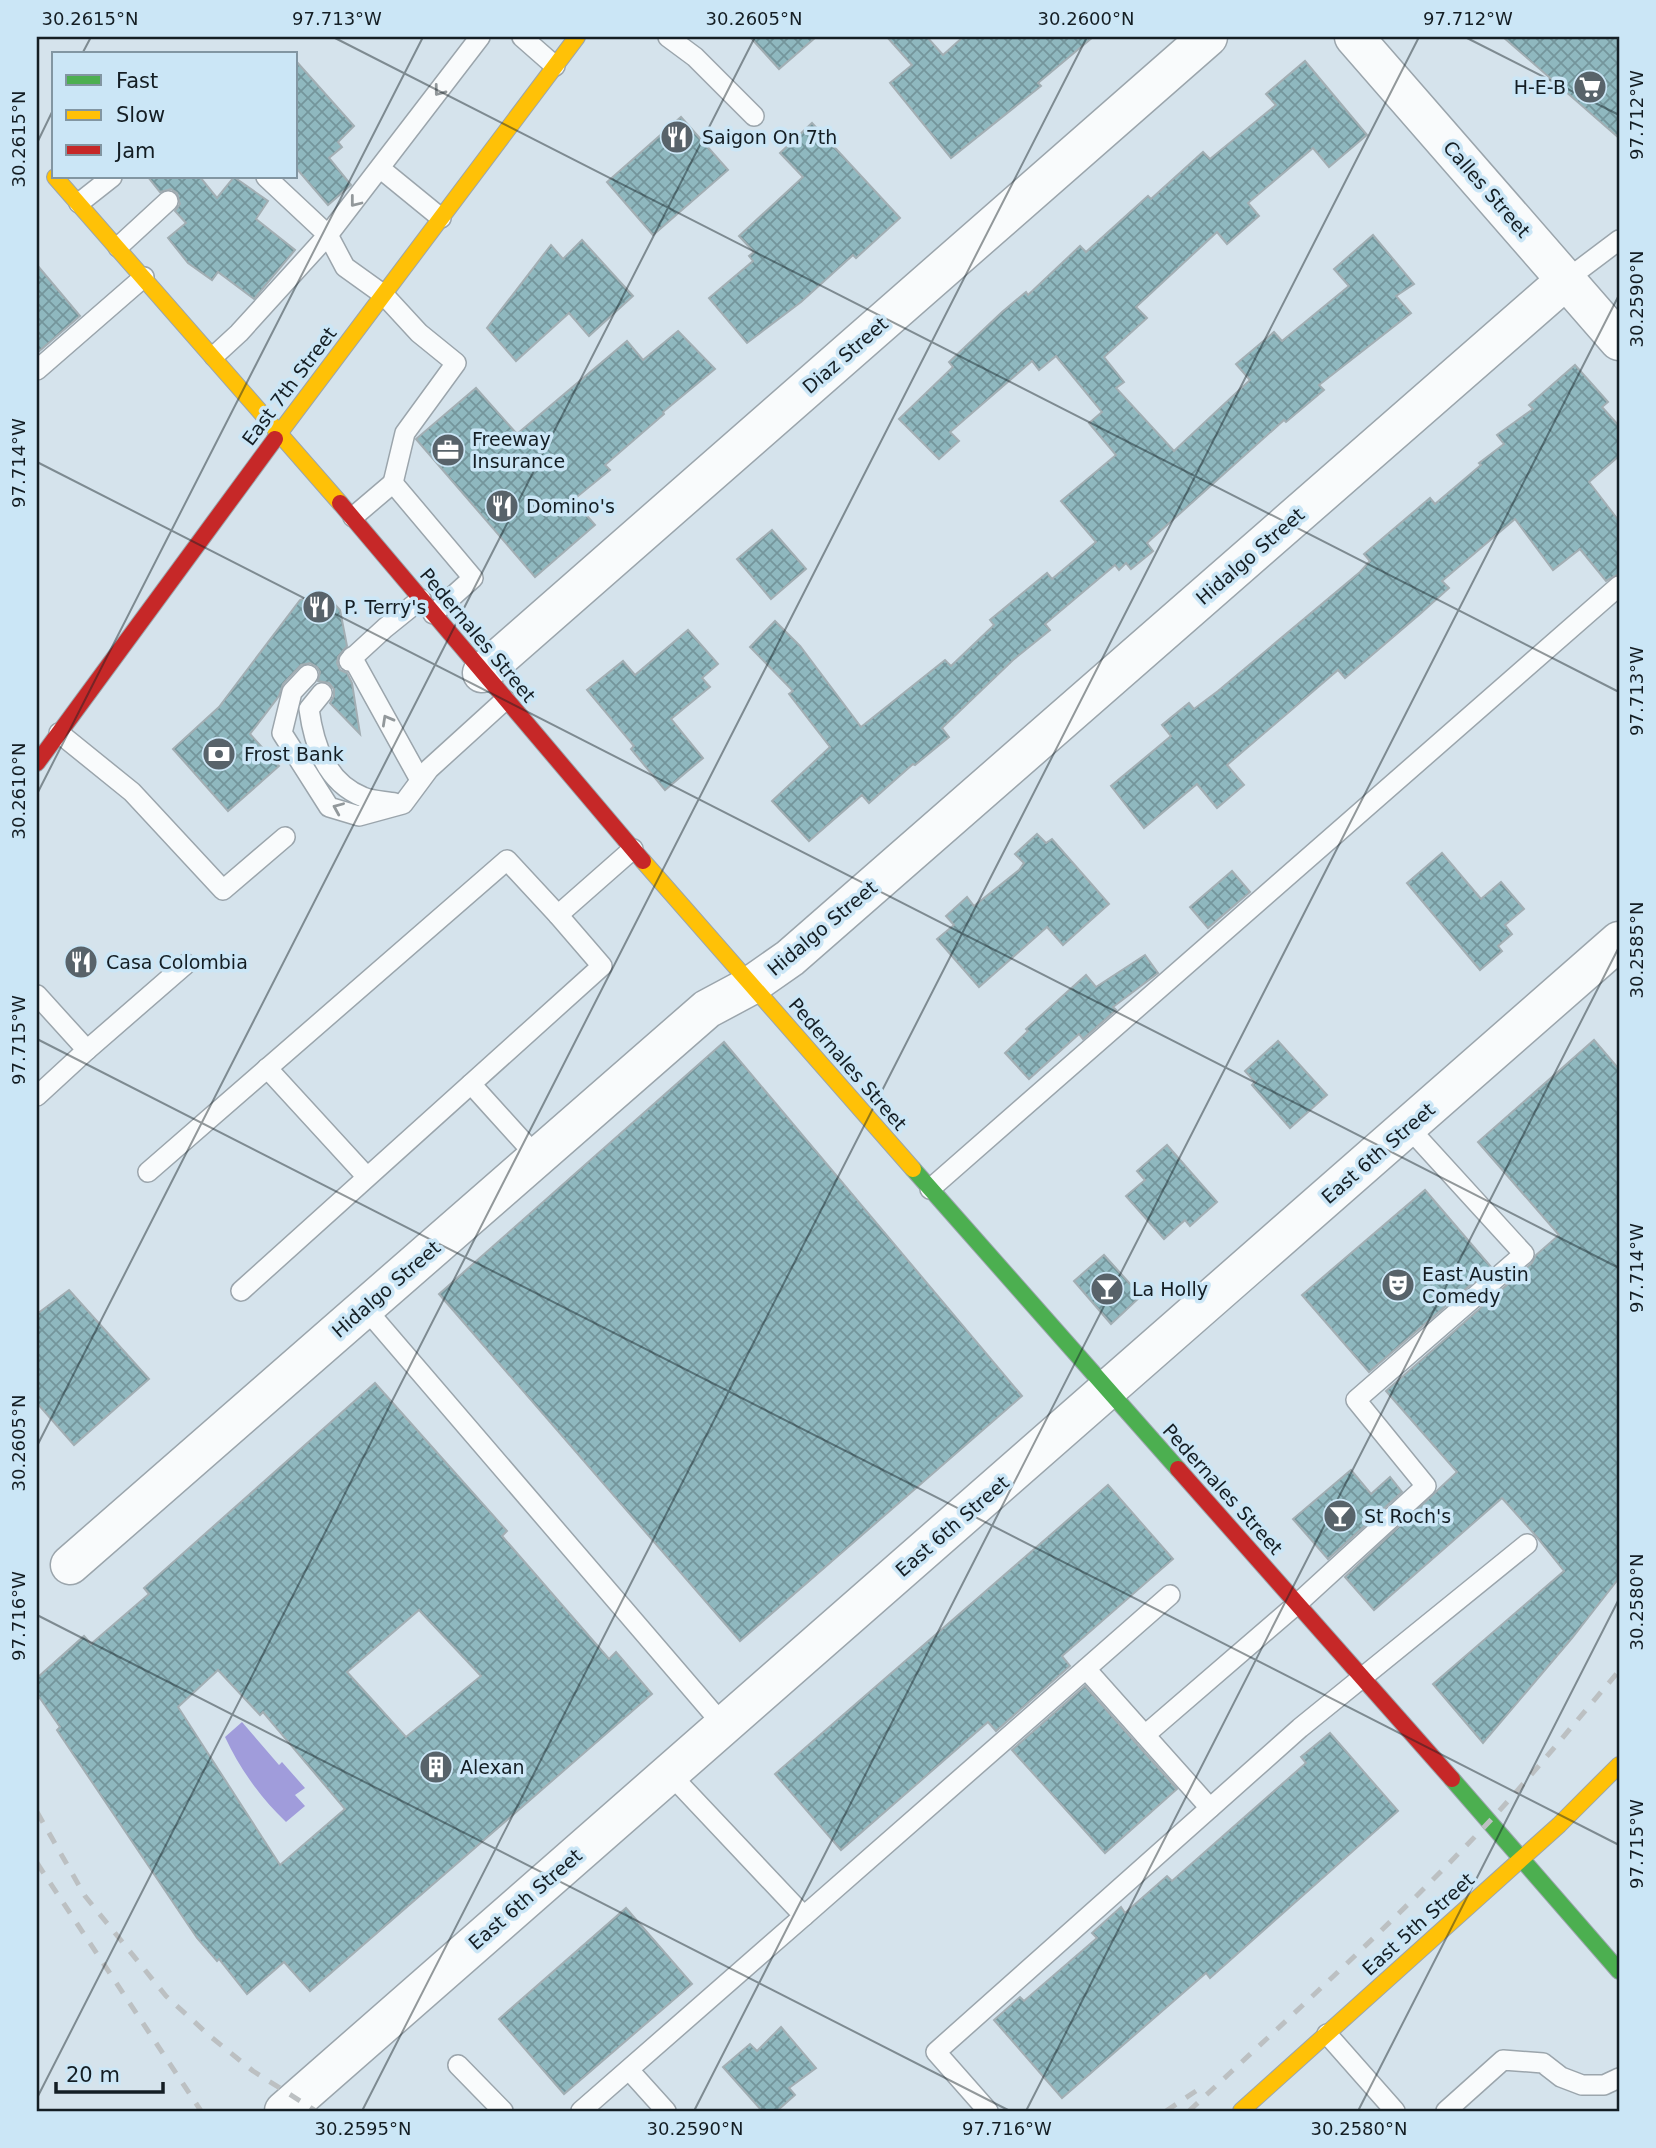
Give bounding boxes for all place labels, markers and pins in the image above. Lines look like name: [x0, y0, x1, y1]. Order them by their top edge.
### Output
supermarket icon: H-E-B: [1571, 68, 1609, 106]
place label: H-E-B: [1514, 76, 1566, 98]
restaurant icon: Saigon On 7th: [658, 118, 696, 156]
place label: Saigon On 7th: [702, 126, 837, 148]
place label: Freeway Insurance: [472, 428, 565, 472]
office icon: Freeway Insurance: [429, 431, 467, 469]
restaurant icon: Domino's: [483, 487, 521, 525]
place label: Domino's: [526, 495, 615, 517]
restaurant icon: P. Terry's: [300, 588, 338, 626]
place label: P. Terry's: [344, 596, 426, 618]
bank icon: Frost Bank: [200, 735, 238, 773]
place label: Frost Bank: [244, 743, 344, 765]
restaurant icon: Casa Colombia: [62, 943, 100, 981]
place label: Casa Colombia: [106, 951, 248, 973]
place label: East Austin Comedy: [1422, 1263, 1529, 1307]
theatre icon: East Austin Comedy: [1379, 1266, 1417, 1304]
bar icon: La Holly: [1088, 1270, 1126, 1308]
place label: La Holly: [1132, 1278, 1208, 1300]
bar icon: St Roch's: [1321, 1497, 1359, 1535]
place label: St Roch's: [1364, 1505, 1451, 1527]
building icon: Alexan: [417, 1748, 455, 1786]
place label: Alexan: [460, 1756, 525, 1778]

